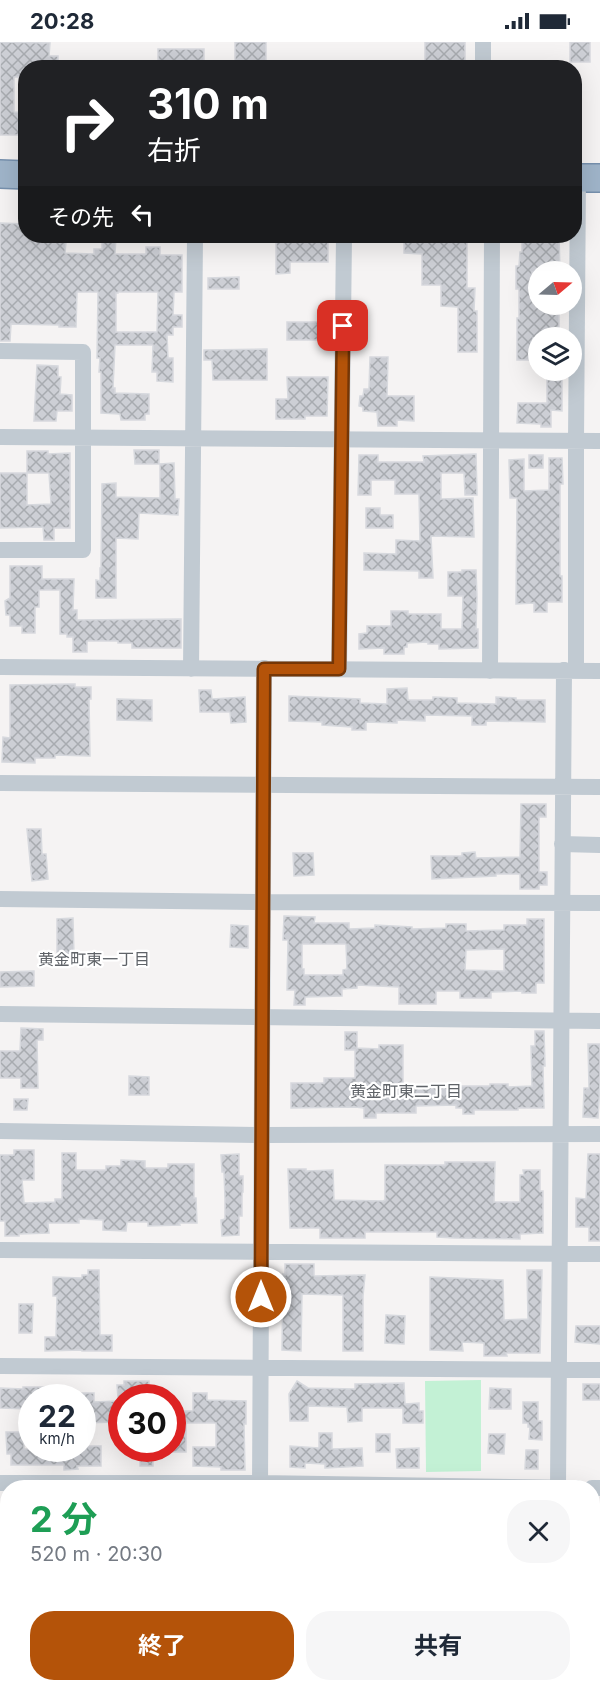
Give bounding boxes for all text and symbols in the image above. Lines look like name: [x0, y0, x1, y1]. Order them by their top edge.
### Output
text: 20:28: [30, 8, 94, 34]
text: 310 m: [147, 78, 269, 129]
icon: right: [48, 84, 126, 162]
text: 右折: [147, 134, 201, 167]
icon: left: [126, 198, 159, 231]
text: その先: [48, 204, 114, 230]
north arrow: [528, 261, 582, 315]
map controls: [528, 261, 582, 381]
pin: [317, 300, 368, 351]
icon: arrive: [326, 309, 359, 342]
button: layers: [528, 327, 582, 381]
district label: 黄金町東一丁目: [38, 949, 150, 969]
district label: 黄金町東二丁目: [350, 1081, 462, 1101]
position arrow: [229, 1265, 293, 1329]
speed limit sign: 30: [108, 1384, 186, 1462]
text: 22: [38, 1398, 76, 1434]
text: km/h: [39, 1429, 75, 1448]
text: 2 分: [30, 1497, 97, 1541]
button: close: [507, 1500, 570, 1563]
text: 520 m · 20:30: [30, 1542, 163, 1566]
button: 終了: [30, 1611, 294, 1680]
button: 共有: [306, 1611, 570, 1680]

